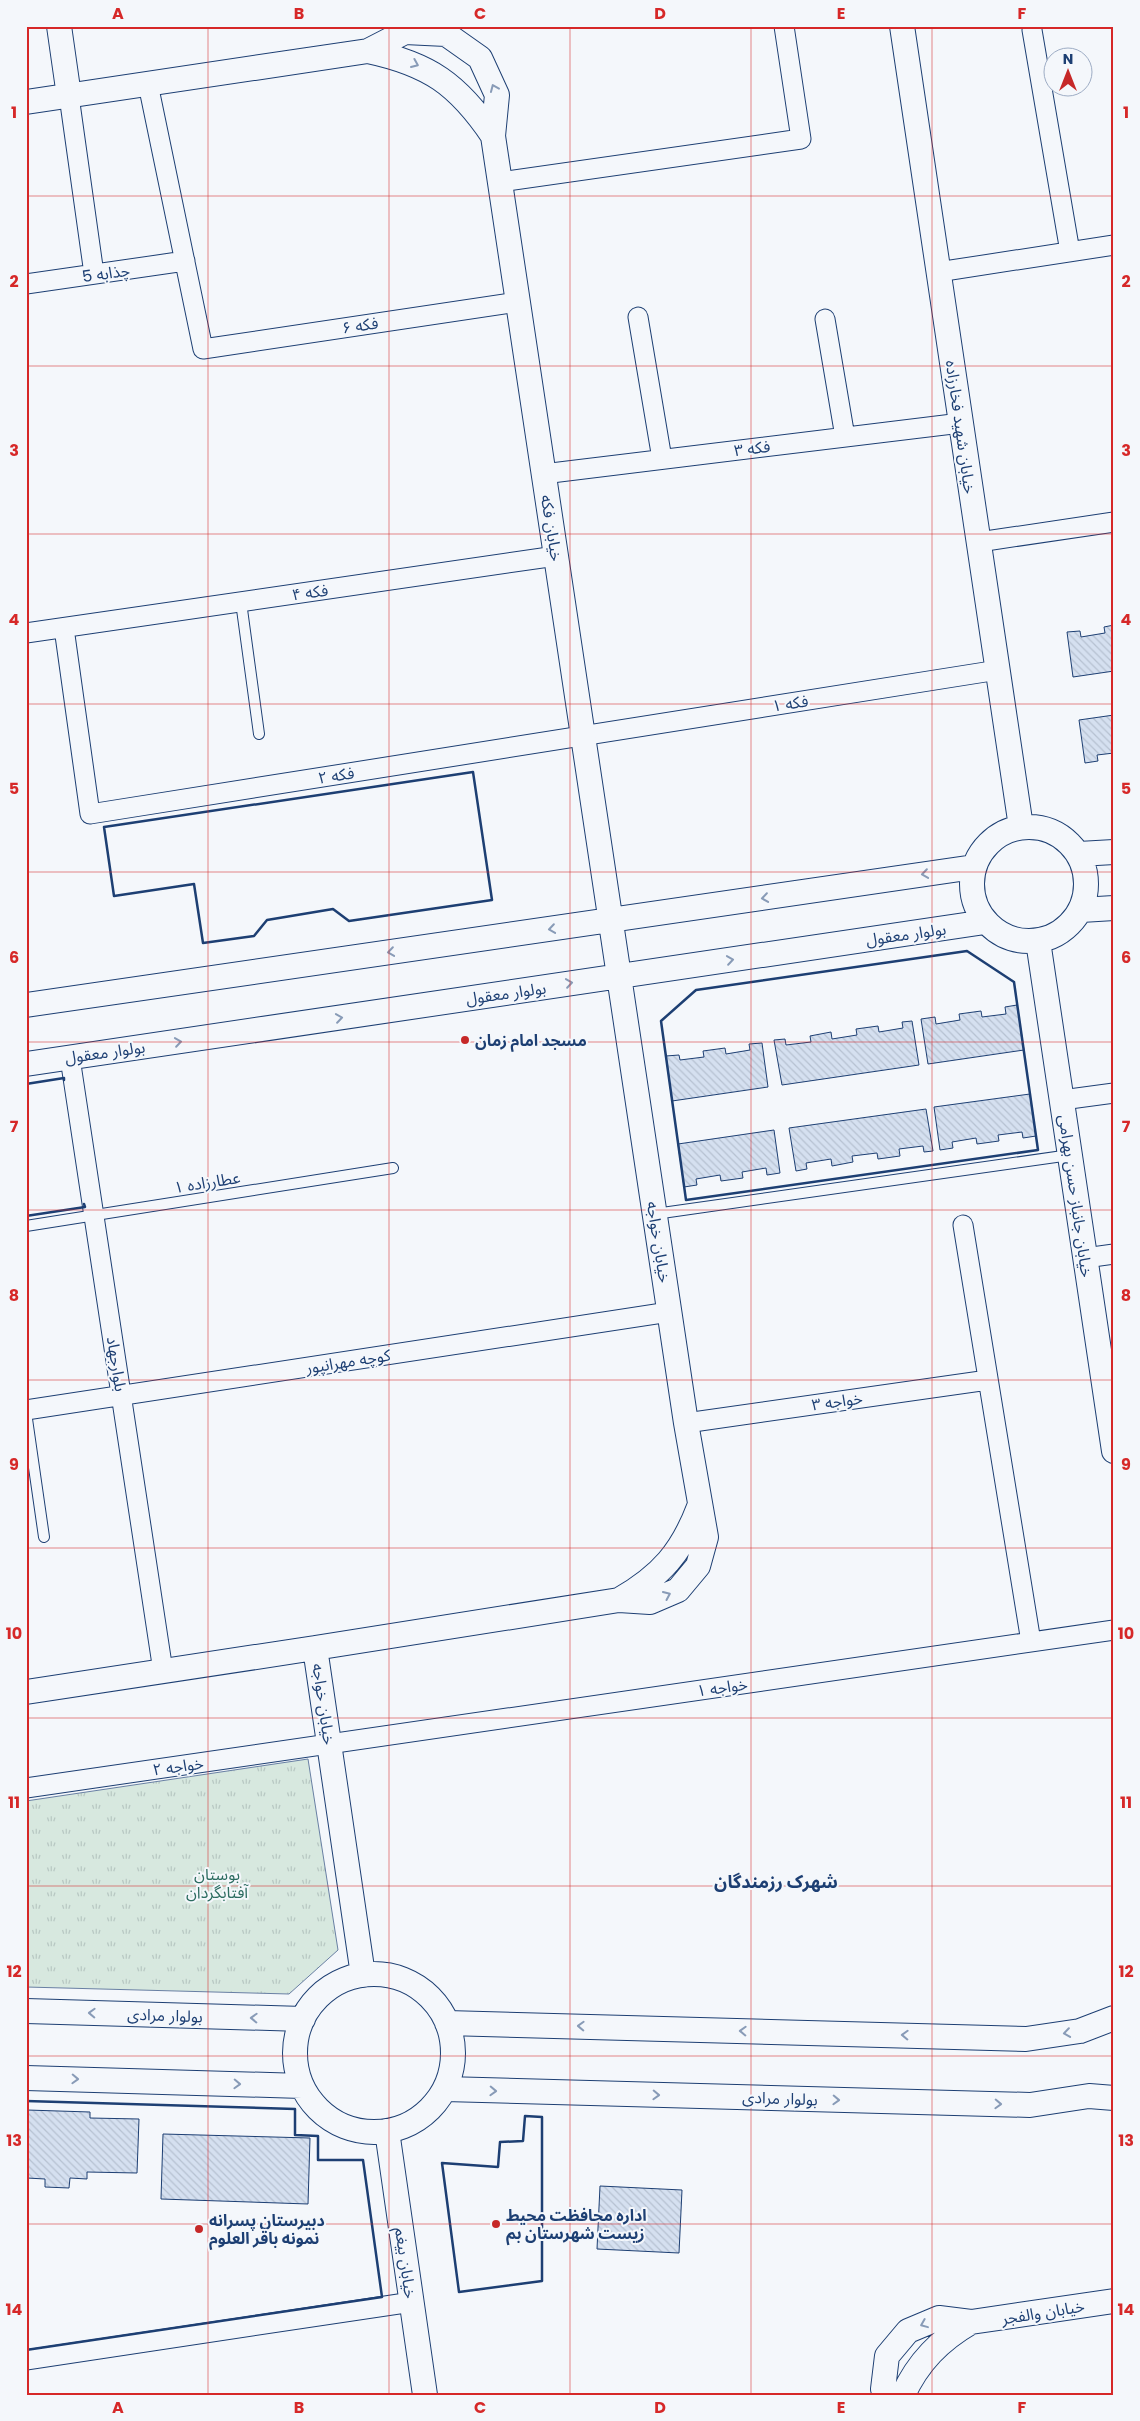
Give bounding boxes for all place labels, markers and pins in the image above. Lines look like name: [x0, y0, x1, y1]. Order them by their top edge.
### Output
place label: مسجد امام زمان: [475, 1029, 587, 1052]
marker: مسجد امام زمان: [459, 1034, 471, 1046]
place label: اداره محافظت محیط زیست شهرستان بم: [506, 2204, 647, 2246]
place label: دبیرستان پسرانه نمونه باقر العلوم: [209, 2209, 325, 2250]
marker: اداره محافظت محیط زیست شهرستان بم: [490, 2218, 502, 2230]
marker: دبیرستان پسرانه نمونه باقر العلوم: [193, 2223, 205, 2235]

